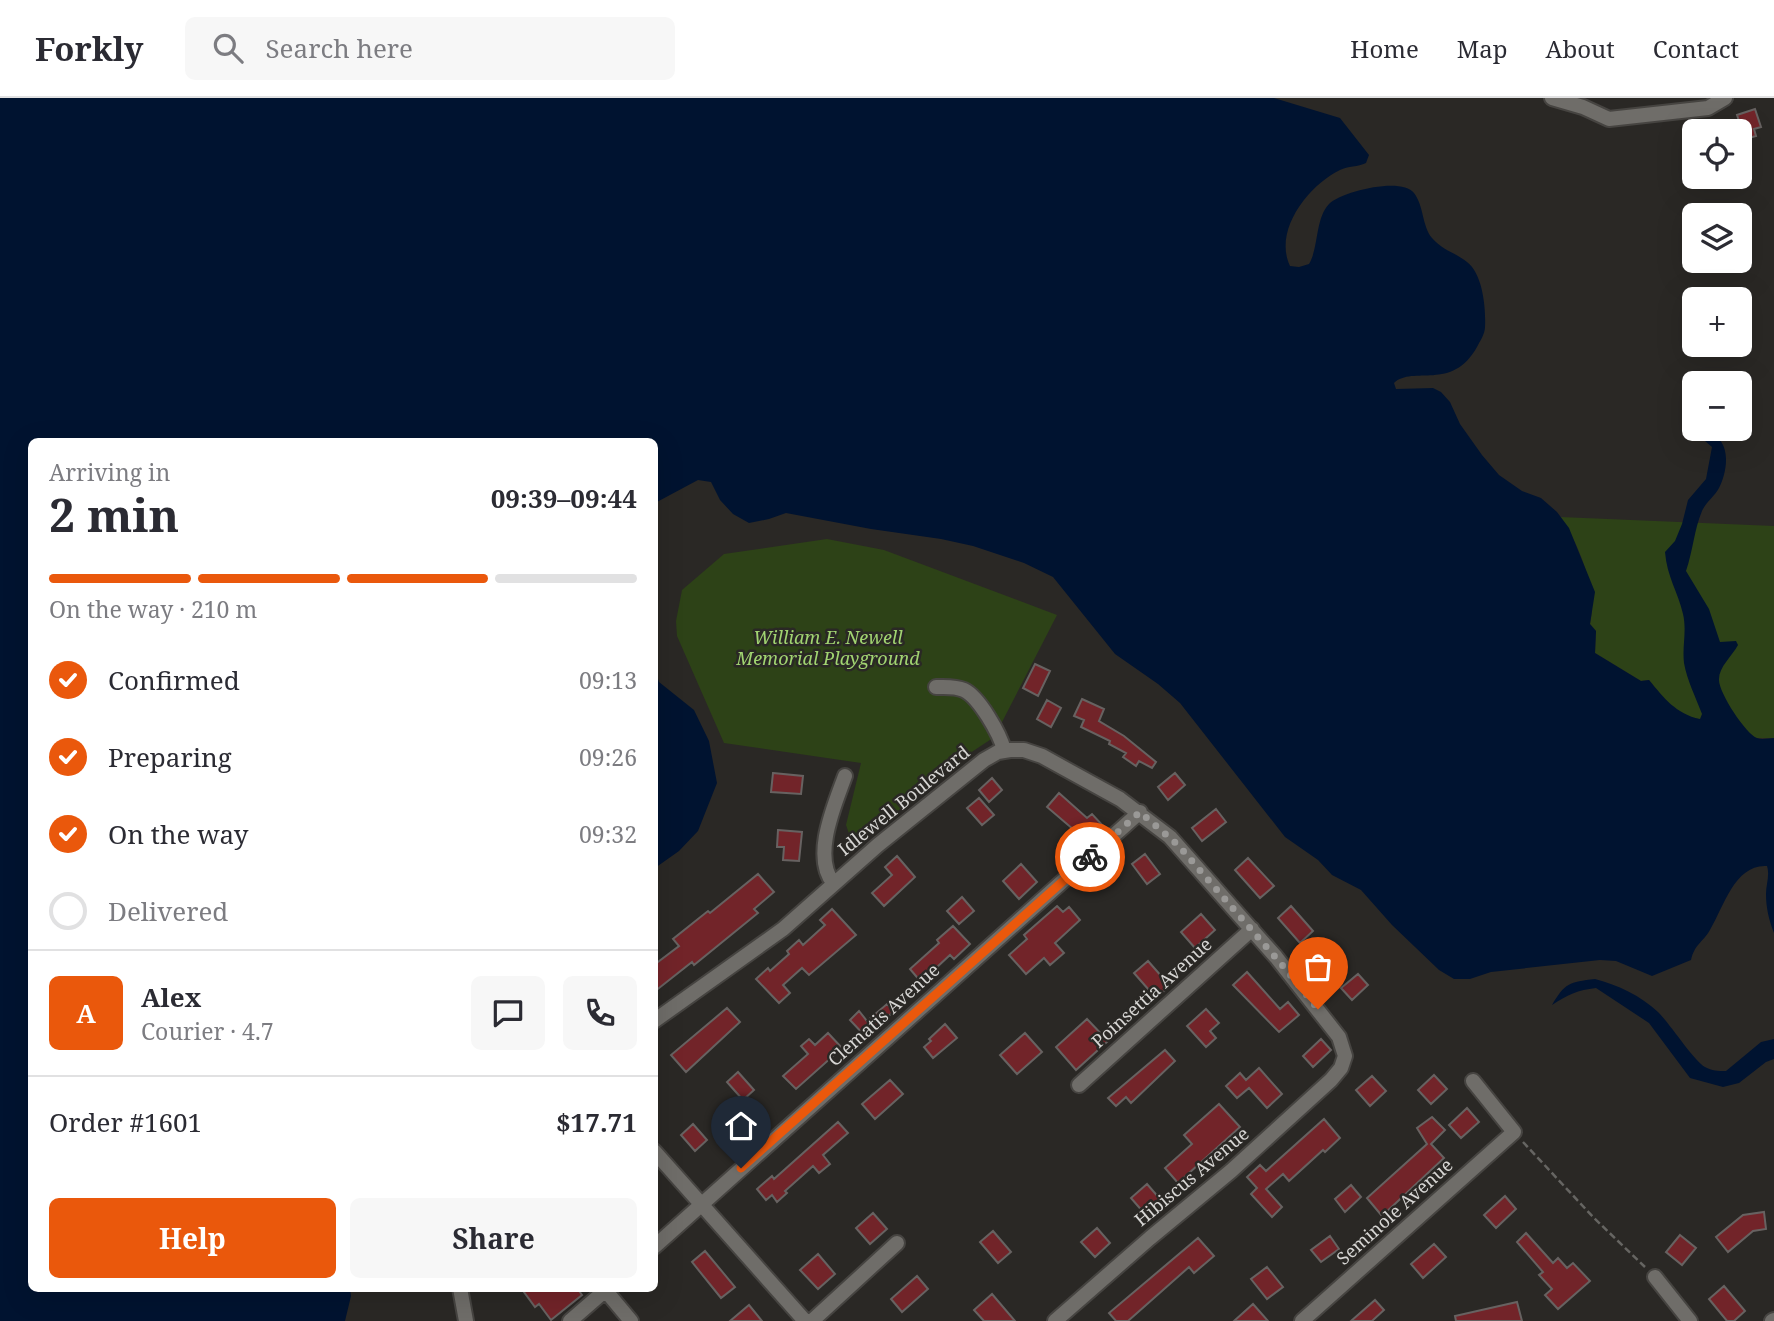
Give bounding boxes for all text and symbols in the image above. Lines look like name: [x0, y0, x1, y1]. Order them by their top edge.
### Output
search box: [185, 17, 675, 80]
text: Forkly: [35, 26, 143, 71]
icon: search: [209, 29, 247, 67]
text: Search here: [265, 30, 413, 66]
text: Home: [1350, 32, 1419, 65]
text: Map: [1457, 32, 1508, 65]
text: About: [1546, 32, 1615, 65]
text: Contact: [1653, 32, 1739, 65]
map controls: [1682, 119, 1752, 441]
button: locate: [1682, 119, 1752, 189]
button: layers: [1682, 203, 1752, 273]
button: +: [1682, 287, 1752, 357]
button: −: [1682, 371, 1752, 441]
text: Arriving in: [49, 456, 170, 488]
text: 09:39–09:44: [491, 480, 637, 516]
text: 2 min: [49, 483, 179, 545]
text: On the way · 210 m: [49, 593, 257, 625]
park label: William E. Newell Memorial Playground: [735, 625, 920, 670]
icon: check: [49, 661, 87, 699]
text: Confirmed: [108, 662, 240, 698]
text: 09:13: [579, 664, 637, 696]
icon: check: [49, 738, 87, 776]
text: Preparing: [108, 739, 232, 775]
street label: Idlewell Boulevard: [833, 740, 974, 861]
text: 09:26: [579, 741, 637, 773]
icon: check: [49, 815, 87, 853]
text: On the way: [108, 816, 248, 852]
text: 09:32: [579, 818, 637, 850]
courier: [1055, 822, 1125, 892]
icon: bike: [1071, 838, 1109, 876]
text: Delivered: [108, 893, 228, 929]
street label: Poinsettia Avenue: [1086, 932, 1217, 1053]
pin: [1288, 937, 1348, 1009]
icon: bag: [1299, 948, 1337, 986]
street label: Clematis Avenue: [822, 958, 944, 1071]
button: chat: [471, 976, 545, 1050]
button: phone: [563, 976, 637, 1050]
text: Alex: [141, 979, 201, 1015]
text: A: [76, 995, 96, 1031]
text: Courier · 4.7: [141, 1015, 274, 1047]
pin: [711, 1096, 771, 1168]
text: Order #1601: [49, 1104, 202, 1140]
text: $17.71: [556, 1104, 637, 1140]
icon: home: [722, 1107, 760, 1145]
street label: Hibiscus Avenue: [1129, 1121, 1254, 1231]
street label: Seminole Avenue: [1331, 1153, 1458, 1270]
button: Help: [49, 1198, 336, 1278]
button: Share: [350, 1198, 637, 1278]

